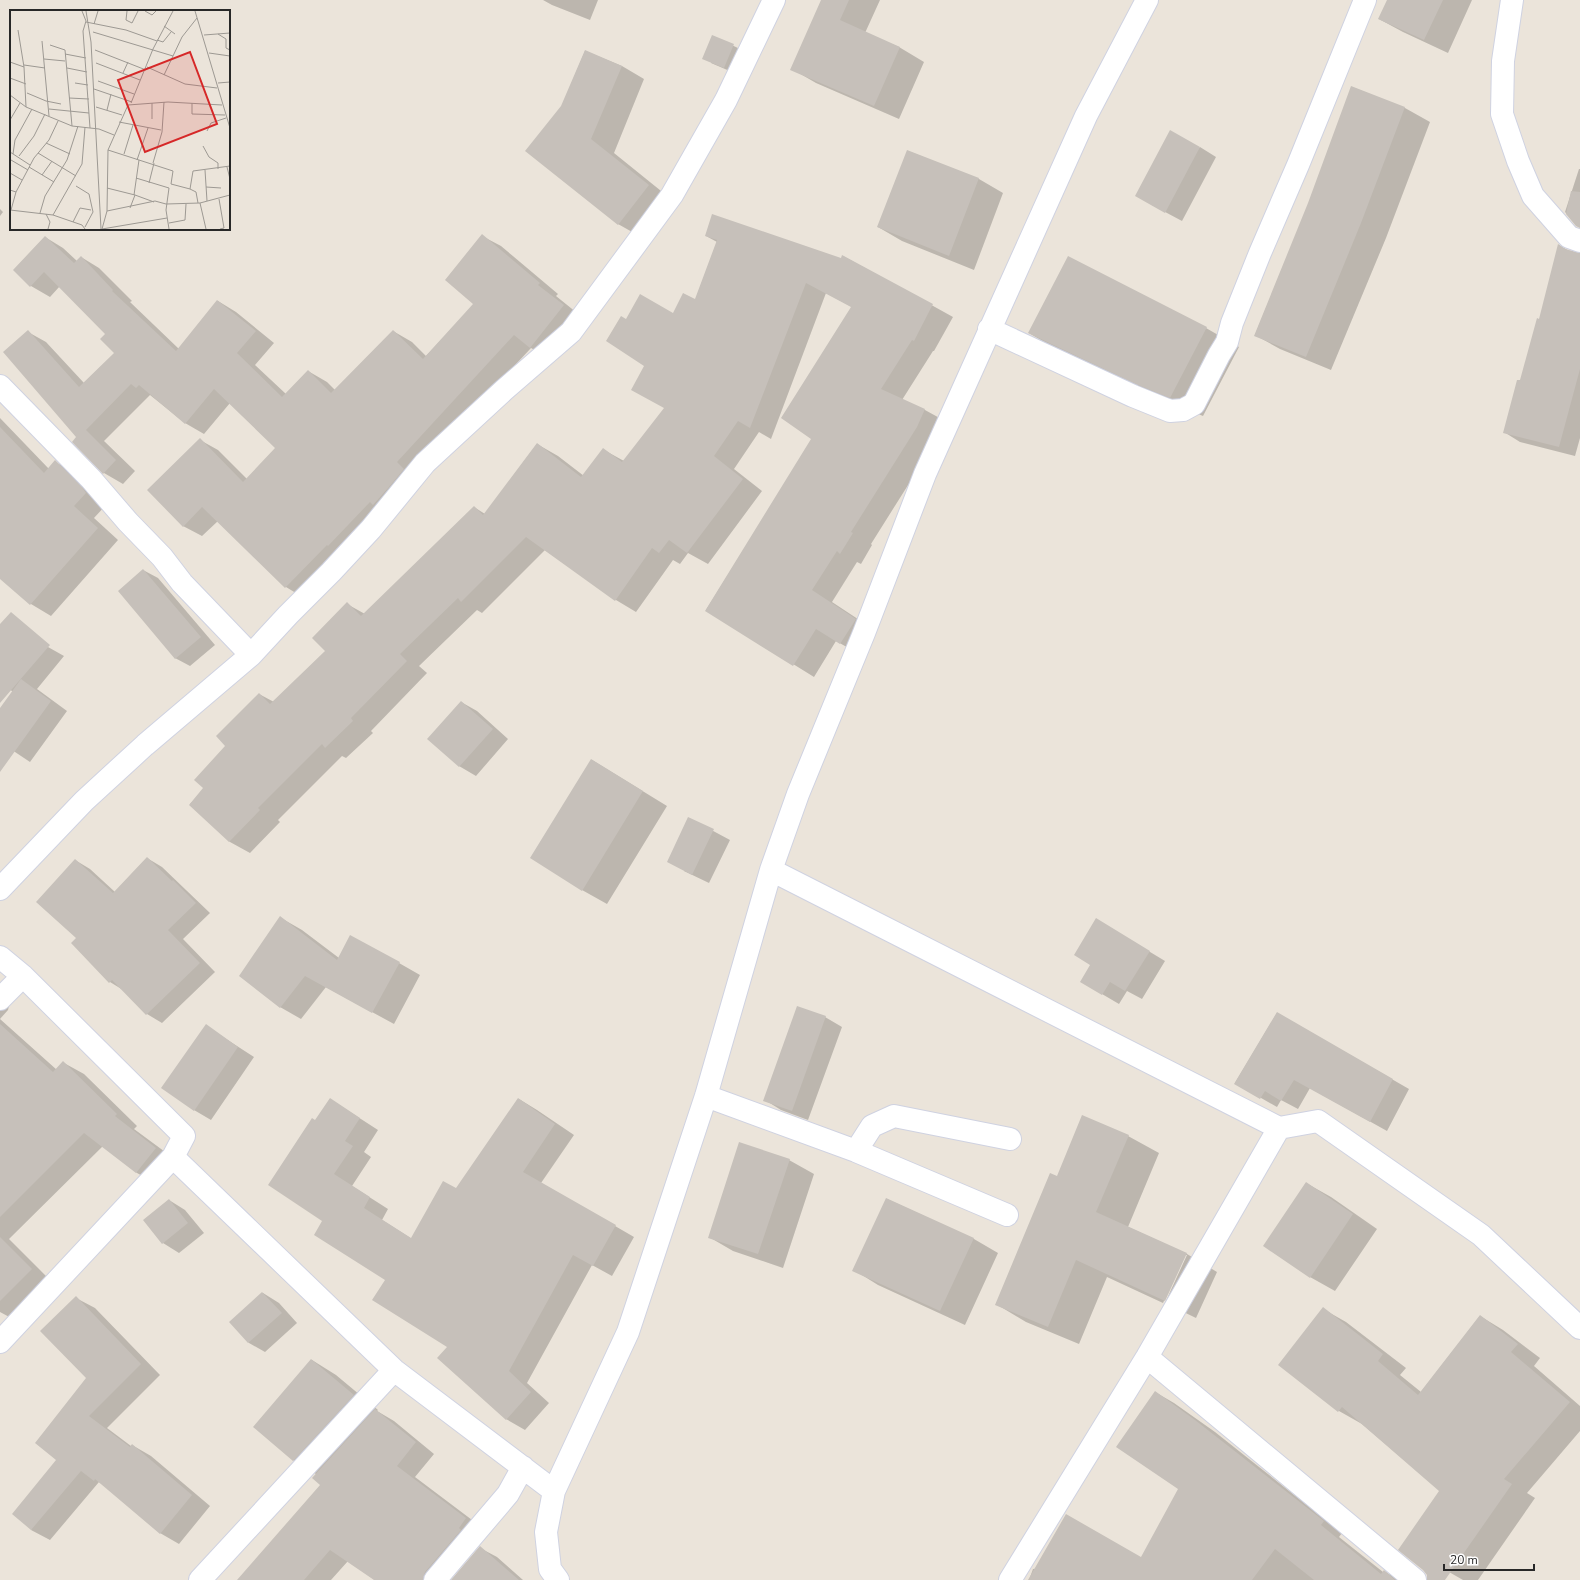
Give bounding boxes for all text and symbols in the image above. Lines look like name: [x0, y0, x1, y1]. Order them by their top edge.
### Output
inset map: [10, 10, 230, 230]
scale bar: [1444, 1546, 1534, 1572]
text: 20 m: [1450, 1552, 1478, 1568]

